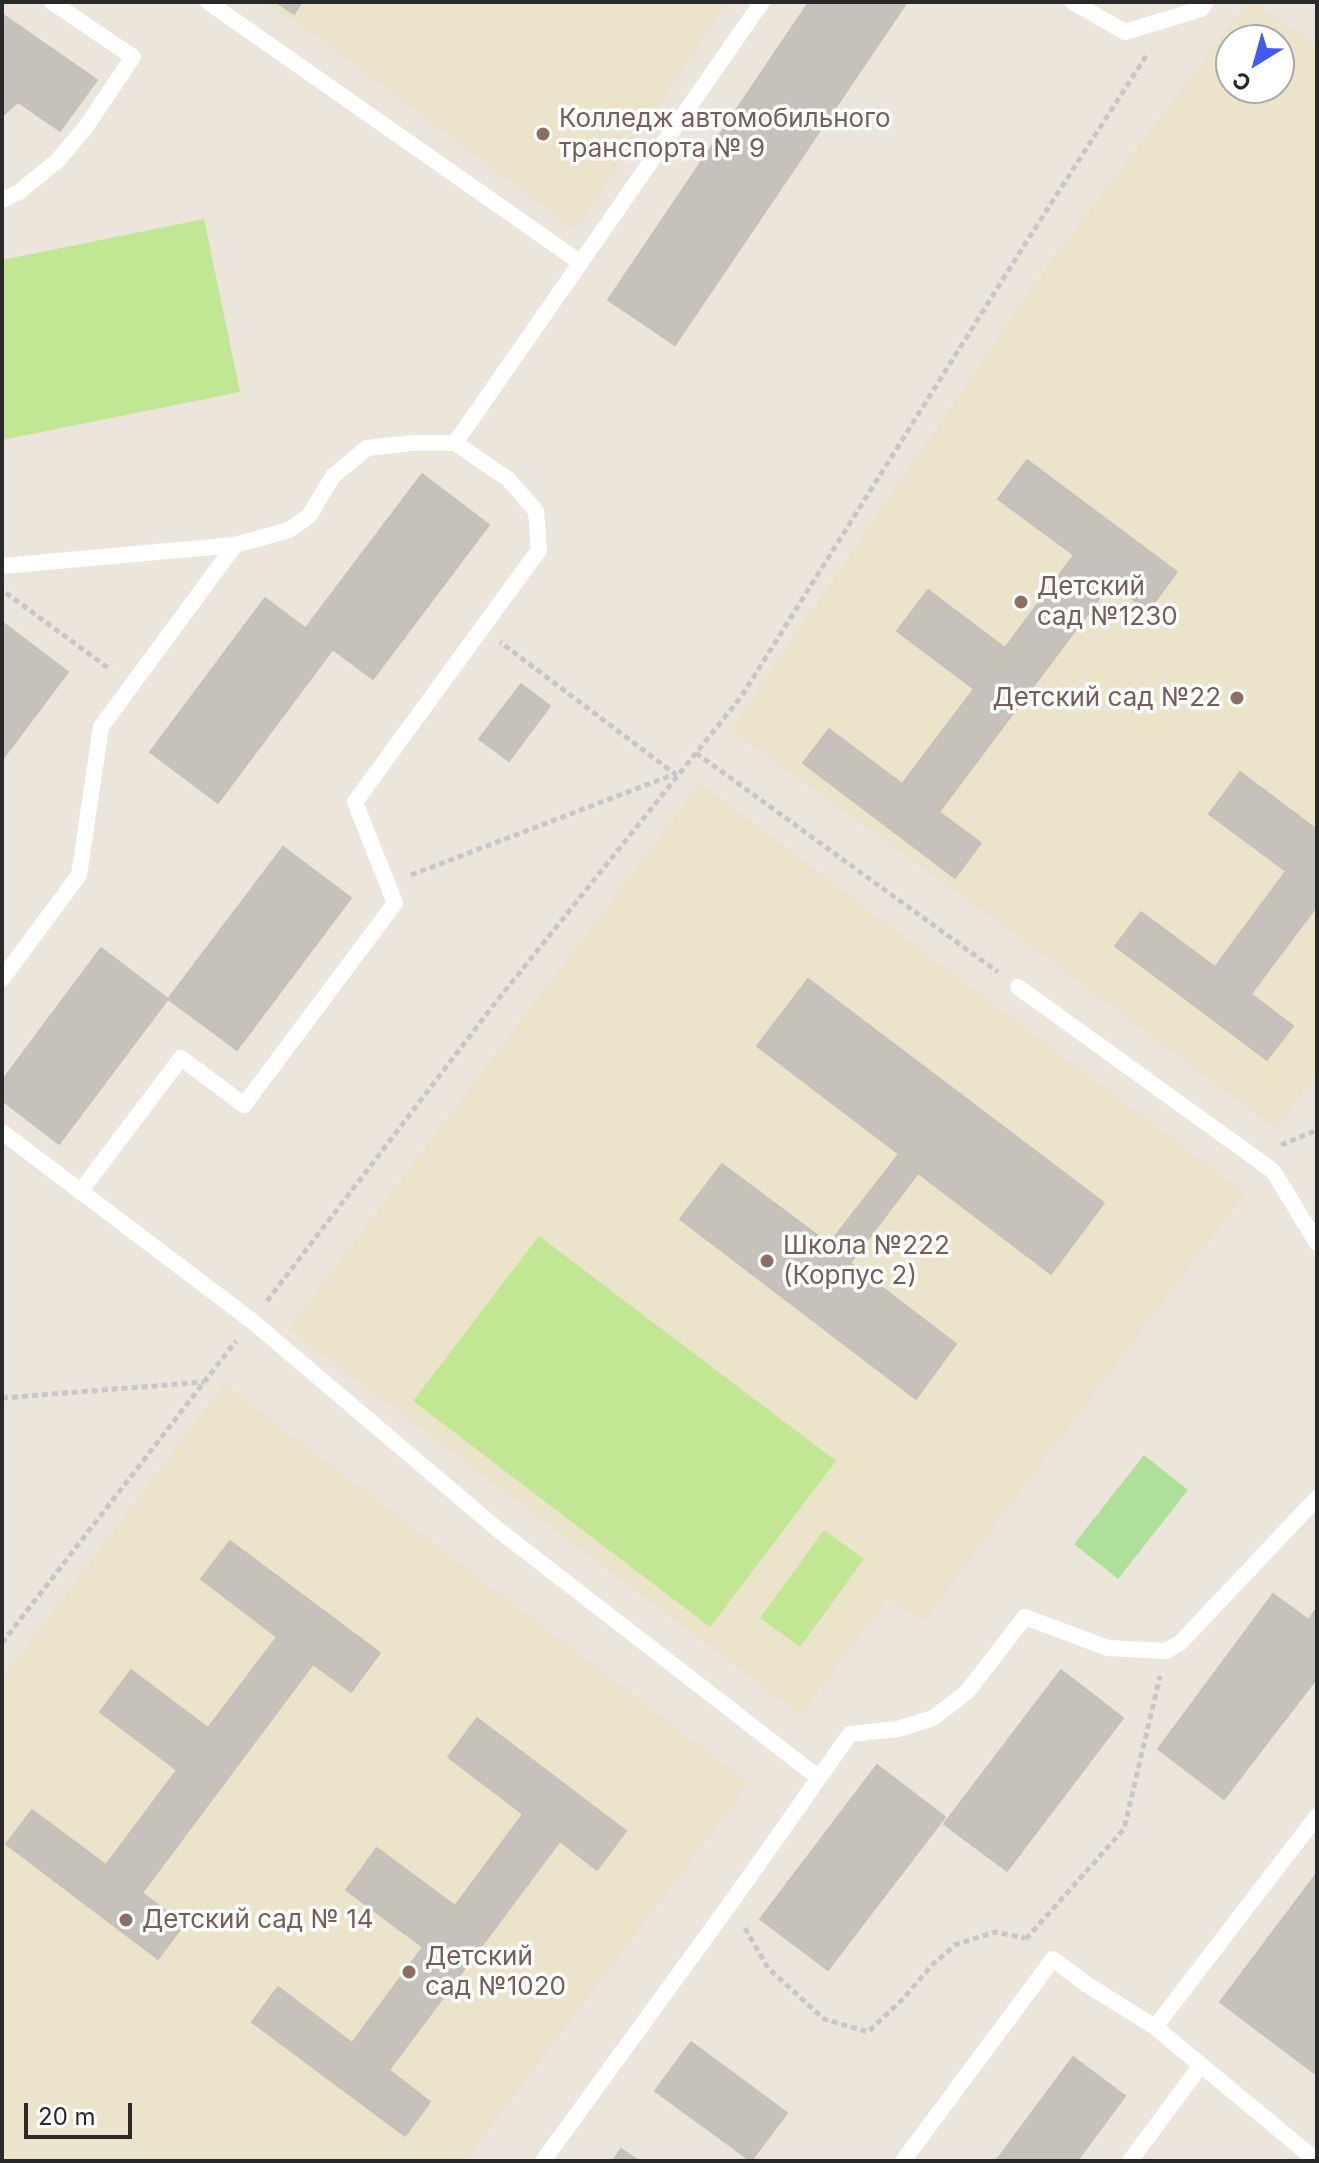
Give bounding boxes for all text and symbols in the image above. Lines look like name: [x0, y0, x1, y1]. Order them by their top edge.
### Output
north arrow: [1215, 24, 1295, 104]
text: С: [1227, 66, 1256, 97]
place label: Колледж автомобильного транспорта № 9: [559, 103, 891, 164]
marker: Колледж автомобильного транспорта № 9: [534, 125, 552, 143]
place label: Детский сад №1230: [1037, 571, 1178, 632]
marker: Детский сад №1230: [1012, 593, 1030, 611]
place label: Детский сад №22: [992, 682, 1221, 714]
marker: Детский сад №22: [1228, 689, 1246, 707]
place label: Школа №222 (Корпус 2): [783, 1230, 950, 1292]
marker: Школа №222 (Корпус 2): [758, 1252, 776, 1270]
place label: Детский сад № 14: [142, 1904, 374, 1936]
marker: Детский сад № 14: [117, 1911, 135, 1929]
place label: Детский сад №1020: [425, 1941, 566, 2002]
marker: Детский сад №1020: [400, 1963, 418, 1981]
scale bar: [28, 2087, 136, 2137]
text: 20 m: [38, 2102, 96, 2131]

